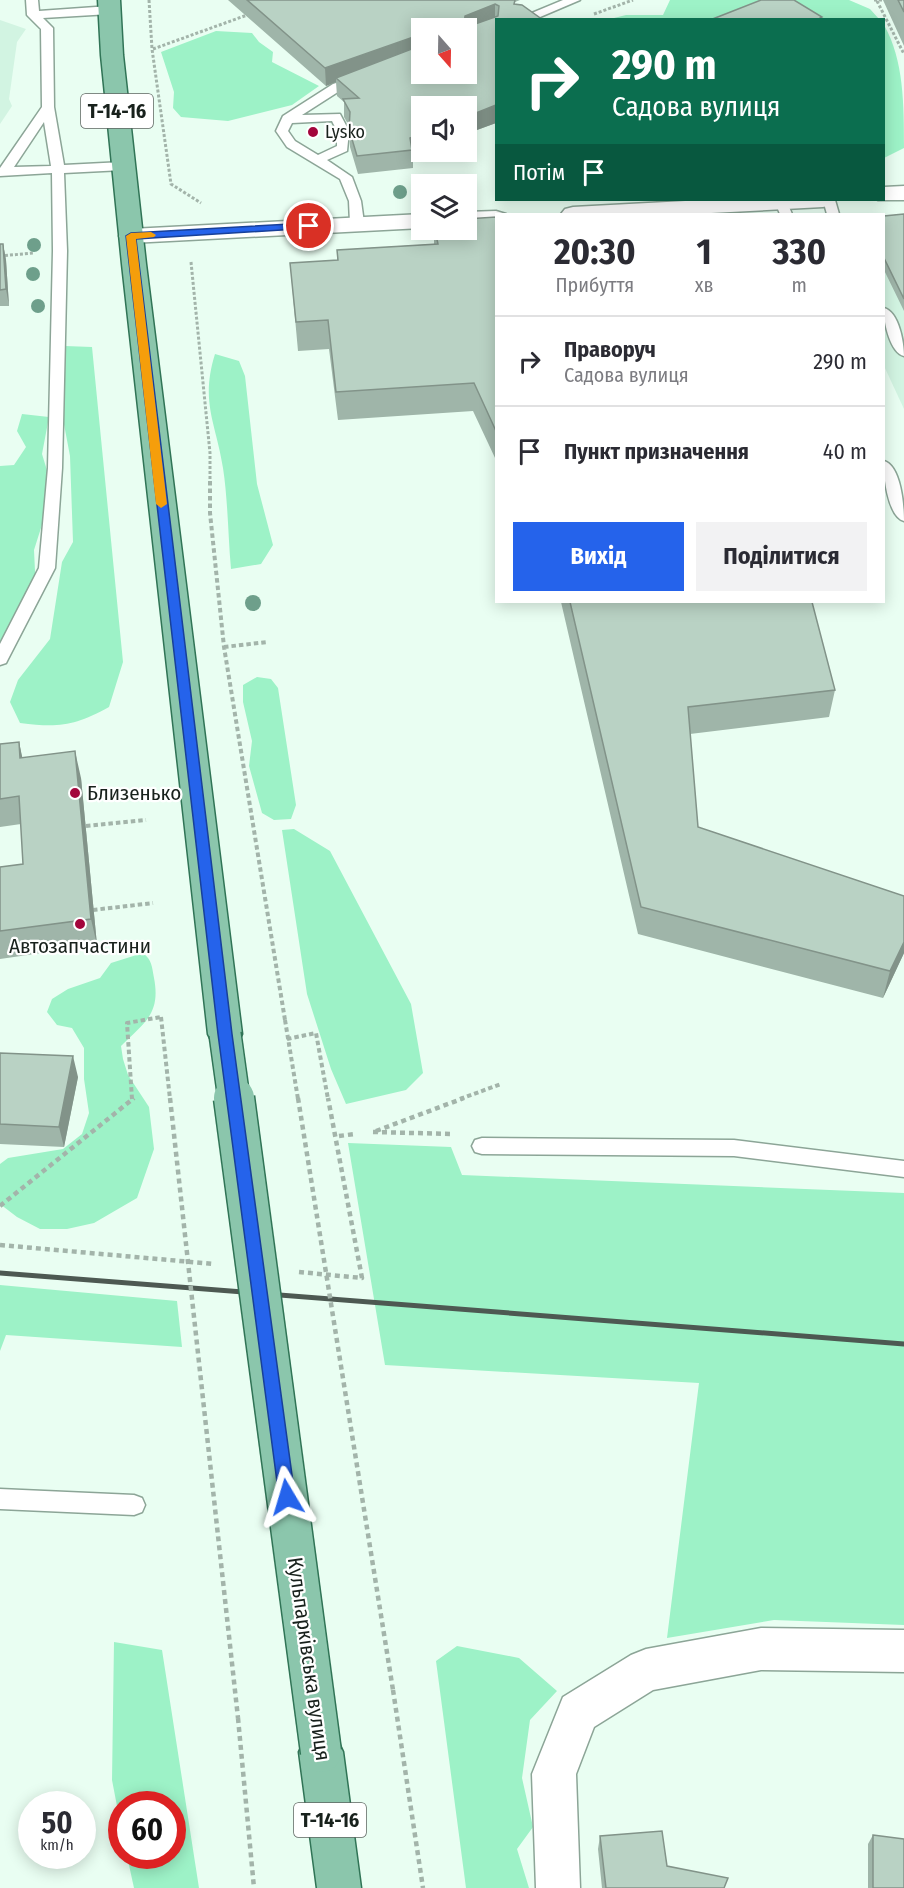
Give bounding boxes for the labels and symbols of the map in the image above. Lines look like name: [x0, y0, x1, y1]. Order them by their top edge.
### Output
north arrow: [411, 18, 477, 84]
road number: Т-14-16: [81, 94, 153, 128]
place label: Lysko: [325, 121, 365, 143]
marker: Lysko: [306, 125, 320, 139]
pin: [283, 200, 334, 251]
place label: Близенько: [87, 780, 181, 806]
marker: Близенько: [68, 786, 82, 800]
marker: Автозапчастини: [73, 917, 87, 931]
place label: Автозапчастини: [9, 933, 151, 959]
position arrow: [255, 1465, 319, 1529]
street label: Кульпарківська вулиця: [282, 1556, 336, 1762]
speed limit sign: 60: [108, 1791, 186, 1869]
road number: Т-14-16: [294, 1803, 366, 1837]

